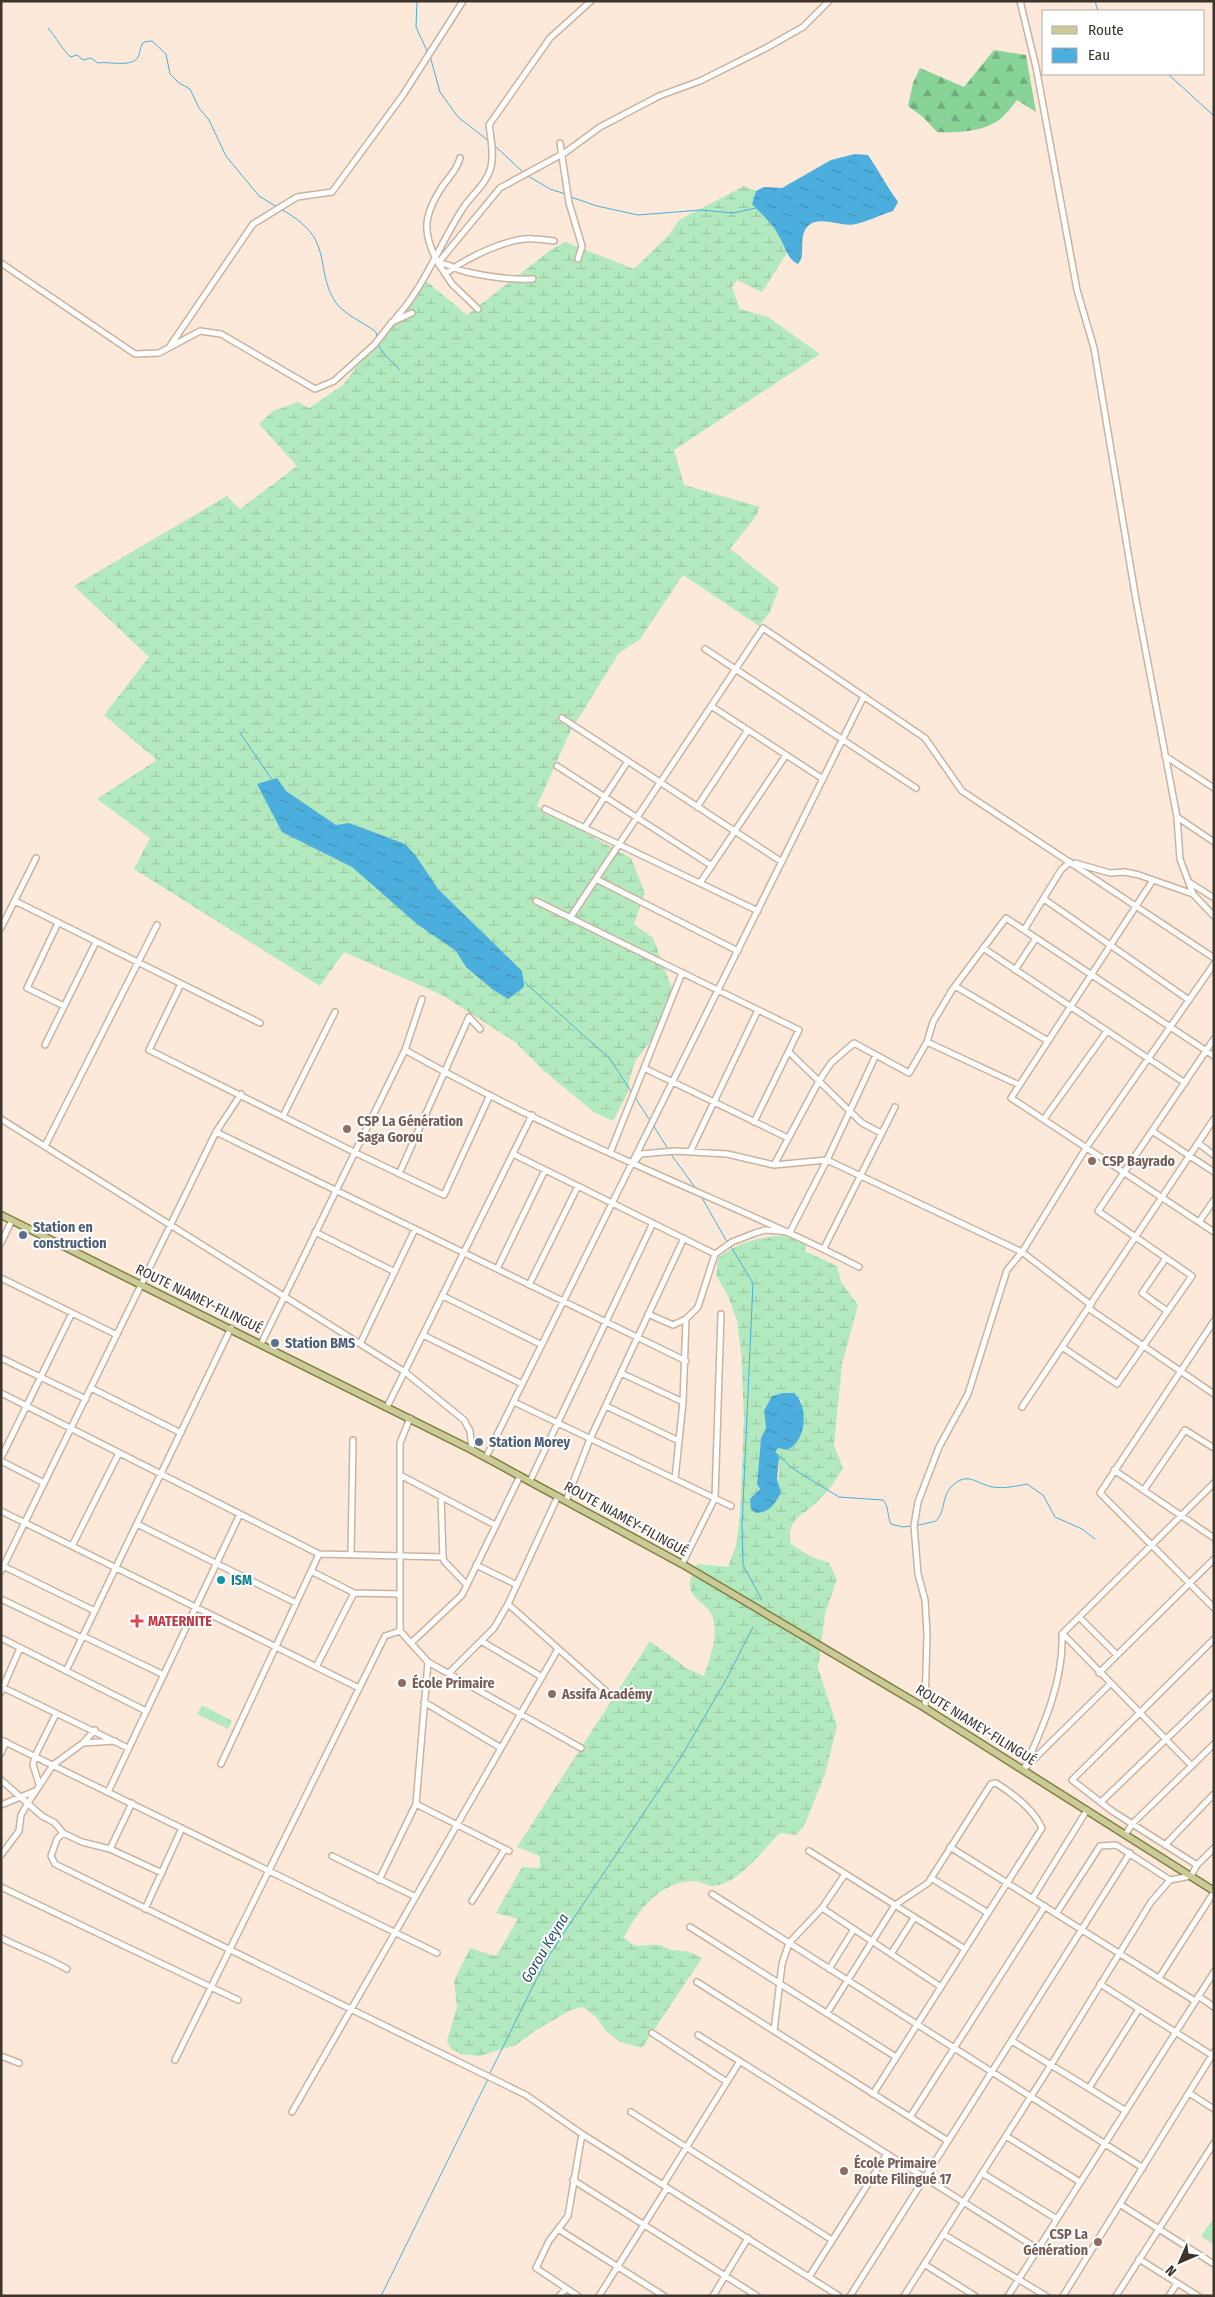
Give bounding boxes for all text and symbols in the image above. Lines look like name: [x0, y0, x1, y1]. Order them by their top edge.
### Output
legend: [1042, 10, 1205, 75]
text: Route: [1088, 21, 1124, 39]
text: Eau: [1088, 46, 1110, 64]
place label: CSP La Génération Saga Gorou: [357, 1113, 463, 1146]
marker: CSP La Génération Saga Gorou: [341, 1123, 353, 1135]
place label: CSP Bayrado: [1102, 1153, 1176, 1170]
marker: CSP Bayrado: [1086, 1155, 1098, 1167]
place label: Station en construction: [33, 1219, 107, 1252]
marker: Station en construction: [17, 1229, 29, 1241]
street label: ROUTE NIAMEY-FILINGUÉ: [133, 1260, 266, 1337]
place label: Station BMS: [285, 1335, 355, 1352]
marker: Station BMS: [269, 1337, 281, 1349]
place label: Station Morey: [489, 1434, 571, 1451]
marker: Station Morey: [473, 1436, 485, 1448]
street label: ROUTE NIAMEY-FILINGUÉ: [561, 1477, 692, 1560]
place label: ISM: [231, 1572, 252, 1589]
marker: ISM: [215, 1574, 227, 1586]
place label: MATERNITE: [148, 1613, 212, 1630]
marker: MATERNITE: [130, 1614, 144, 1628]
place label: École Primaire: [412, 1674, 495, 1692]
marker: École Primaire: [396, 1677, 408, 1689]
street label: ROUTE NIAMEY-FILINGUÉ: [912, 1680, 1040, 1769]
place label: Assifa Académy: [561, 1686, 652, 1703]
marker: Assifa Académy: [546, 1688, 558, 1700]
water label: Gorou Keyna: [517, 1910, 573, 1986]
place label: École Primaire Route Filingué 17: [854, 2154, 951, 2188]
marker: École Primaire Route Filingué 17: [838, 2165, 850, 2177]
place label: CSP La Génération: [1023, 2226, 1088, 2259]
marker: CSP La Génération: [1092, 2236, 1104, 2248]
north arrow: [1155, 2237, 1205, 2287]
text: N: [1162, 2262, 1180, 2280]

